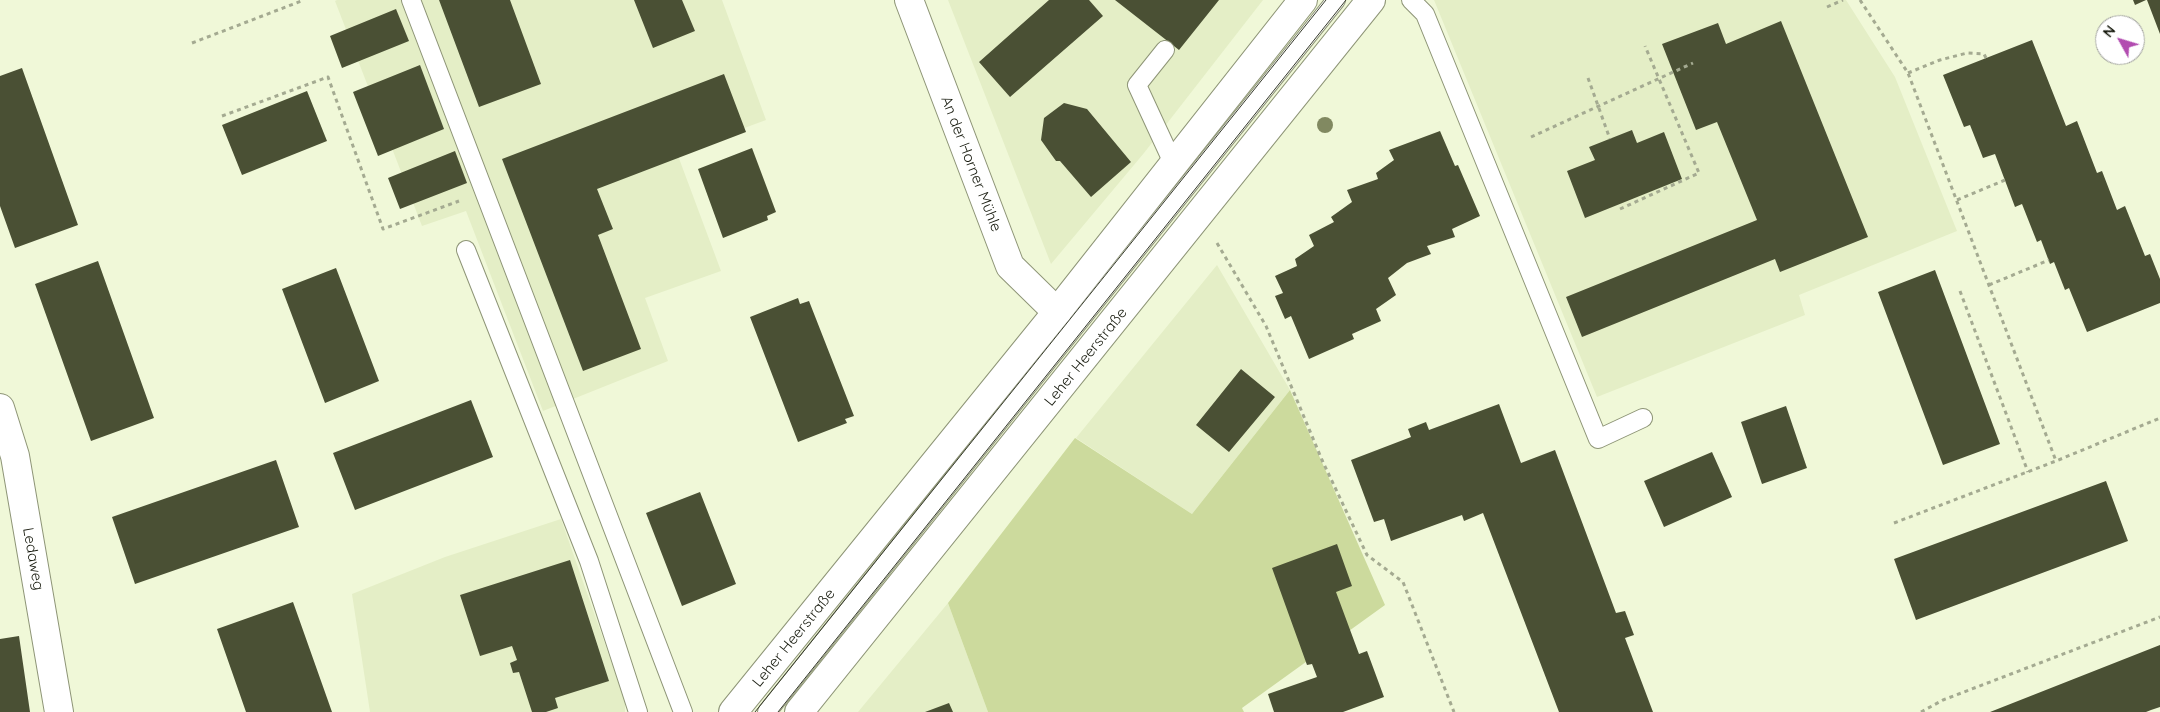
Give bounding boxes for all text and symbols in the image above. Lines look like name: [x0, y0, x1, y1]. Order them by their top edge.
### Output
north arrow: [2095, 15, 2145, 65]
text: N: [2099, 22, 2119, 41]
street label: An der Horner Mühle: [937, 94, 1005, 234]
street label: Leher Heerstraße: [1041, 304, 1131, 410]
street label: Ledaweg: [19, 526, 47, 592]
street label: Leher Heerstraße: [749, 585, 839, 691]

